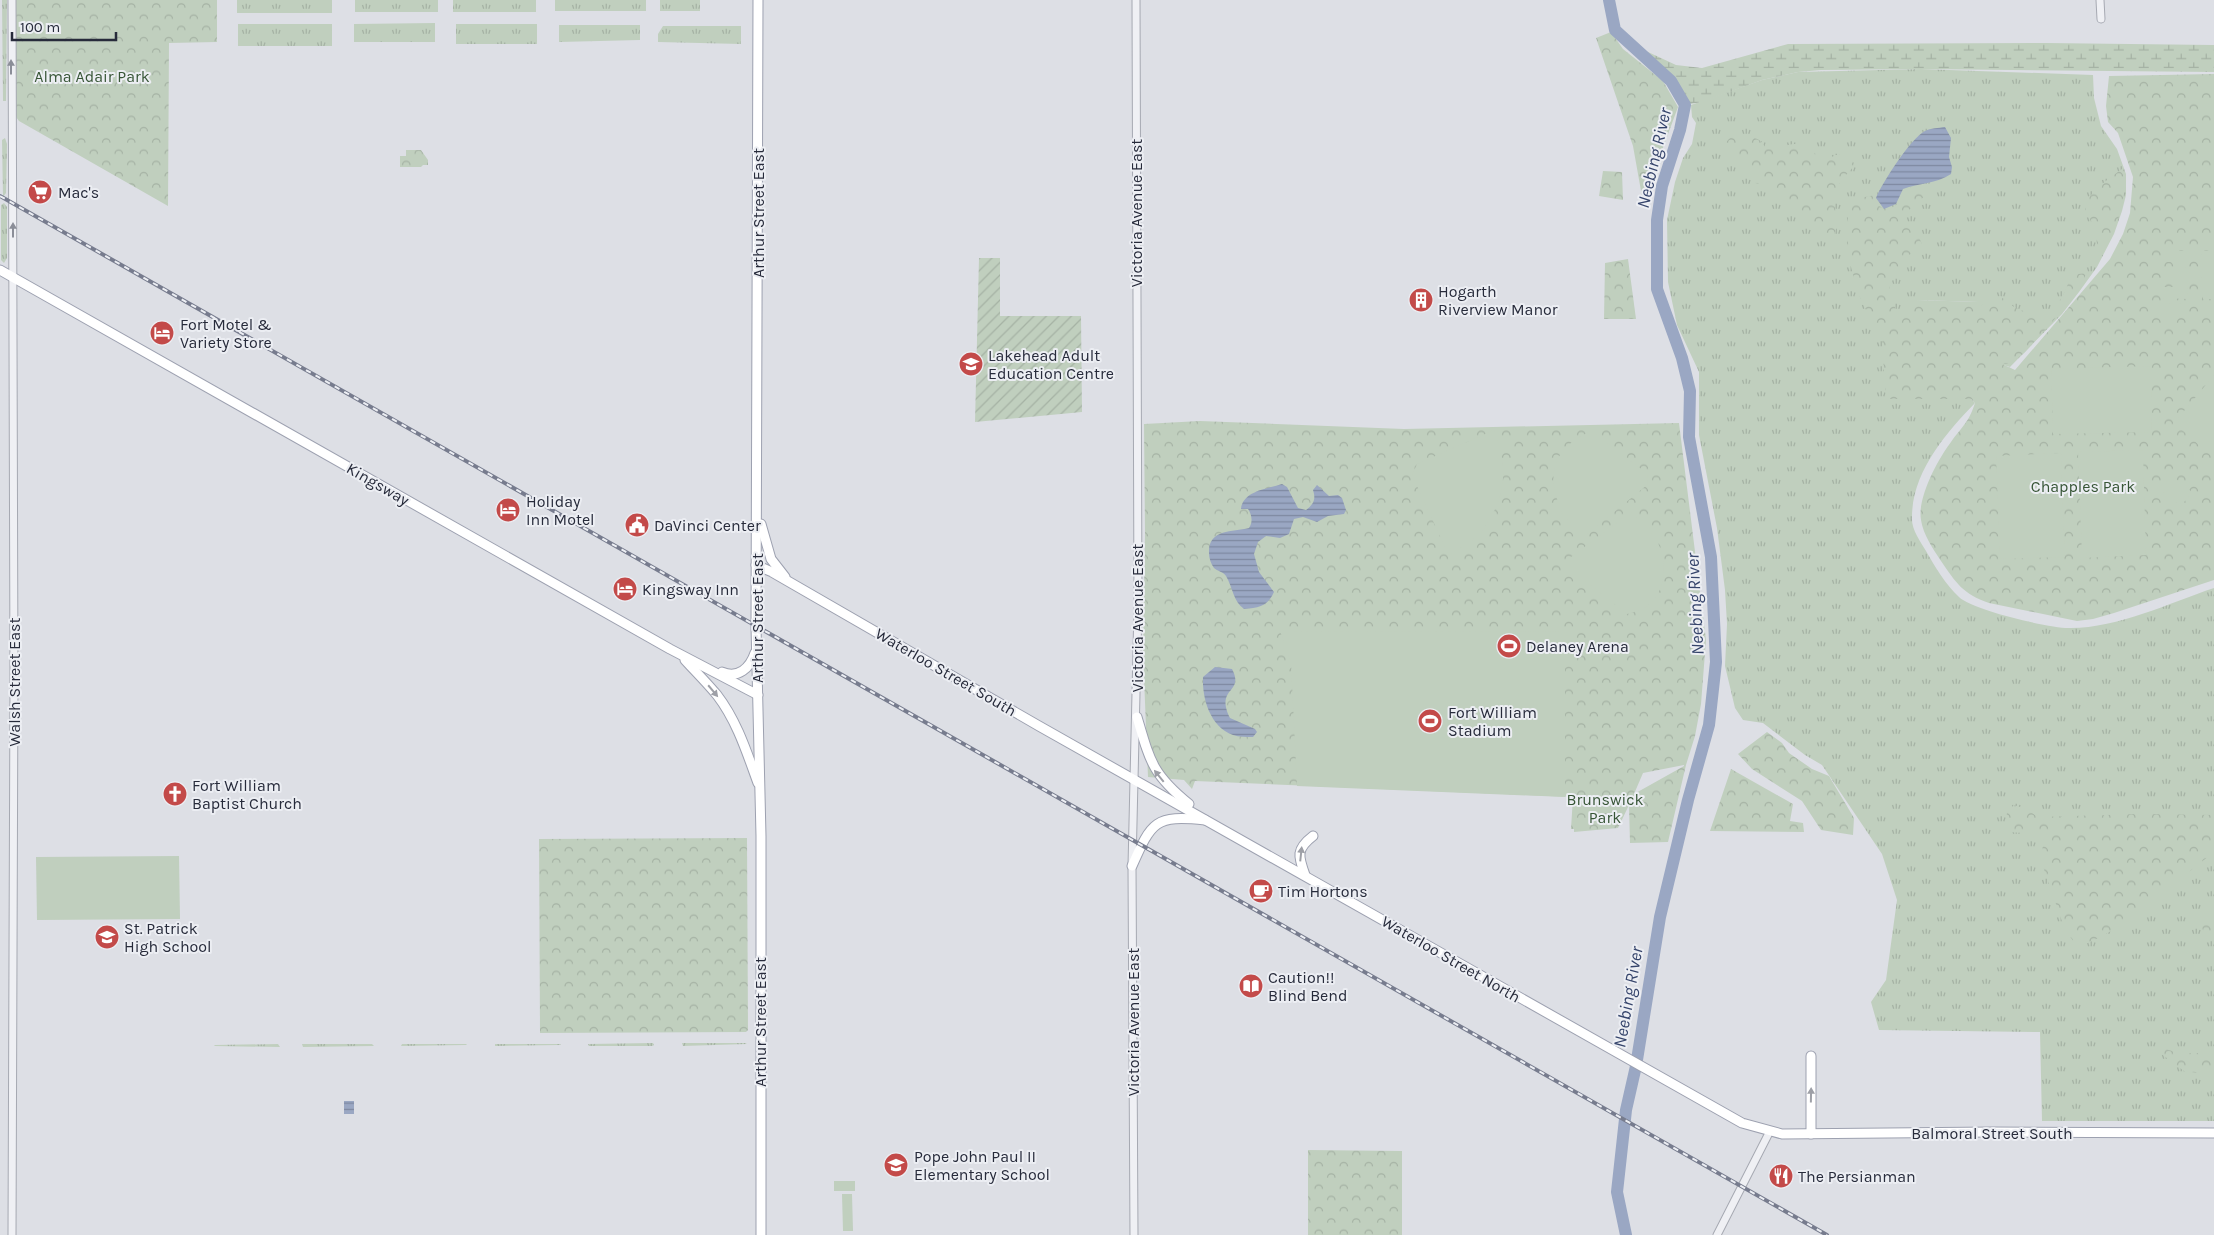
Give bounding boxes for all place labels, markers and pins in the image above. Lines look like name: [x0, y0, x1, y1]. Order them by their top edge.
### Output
supermarket icon: Mac's: [27, 179, 53, 205]
place label: Mac's: [58, 183, 99, 202]
place label: Hogarth Riverview Manor: [1438, 282, 1558, 319]
building icon: Hogarth Riverview Manor: [1408, 287, 1434, 313]
place label: Fort Motel & Variety Store: [180, 315, 272, 352]
hotel icon: Fort Motel & Variety Store: [149, 320, 175, 346]
place label: Lakehead Adult Education Centre: [988, 346, 1114, 383]
school or university icon: Lakehead Adult Education Centre: [958, 351, 984, 377]
place label: Holiday Inn Motel: [526, 492, 595, 529]
hotel icon: Holiday Inn Motel: [495, 497, 521, 523]
public building icon: DaVinci Center: [624, 512, 650, 538]
place label: DaVinci Center: [654, 516, 761, 535]
hotel icon: Kingsway Inn: [612, 576, 638, 602]
place label: Kingsway Inn: [642, 580, 739, 599]
sports icon: Delaney Arena: [1496, 633, 1522, 659]
place label: Delaney Arena: [1526, 637, 1629, 656]
place label: Fort William Stadium: [1448, 703, 1537, 740]
sports icon: Fort William Stadium: [1417, 708, 1443, 734]
place label: Fort William Baptist Church: [192, 776, 302, 813]
church icon: Fort William Baptist Church: [162, 781, 188, 807]
cafe icon: Tim Hortons: [1248, 878, 1274, 904]
place label: Tim Hortons: [1278, 882, 1368, 901]
place label: St. Patrick High School: [124, 919, 212, 956]
school or university icon: St. Patrick High School: [94, 924, 120, 950]
place label: Caution!! Blind Bend: [1268, 968, 1347, 1005]
library icon: Caution!! Blind Bend: [1238, 973, 1264, 999]
place label: Pope John Paul II Elementary School: [914, 1147, 1050, 1184]
school or university icon: Pope John Paul II Elementary School: [883, 1152, 909, 1178]
restaurant icon: The Persianman: [1768, 1163, 1794, 1189]
place label: The Persianman: [1798, 1167, 1916, 1186]

